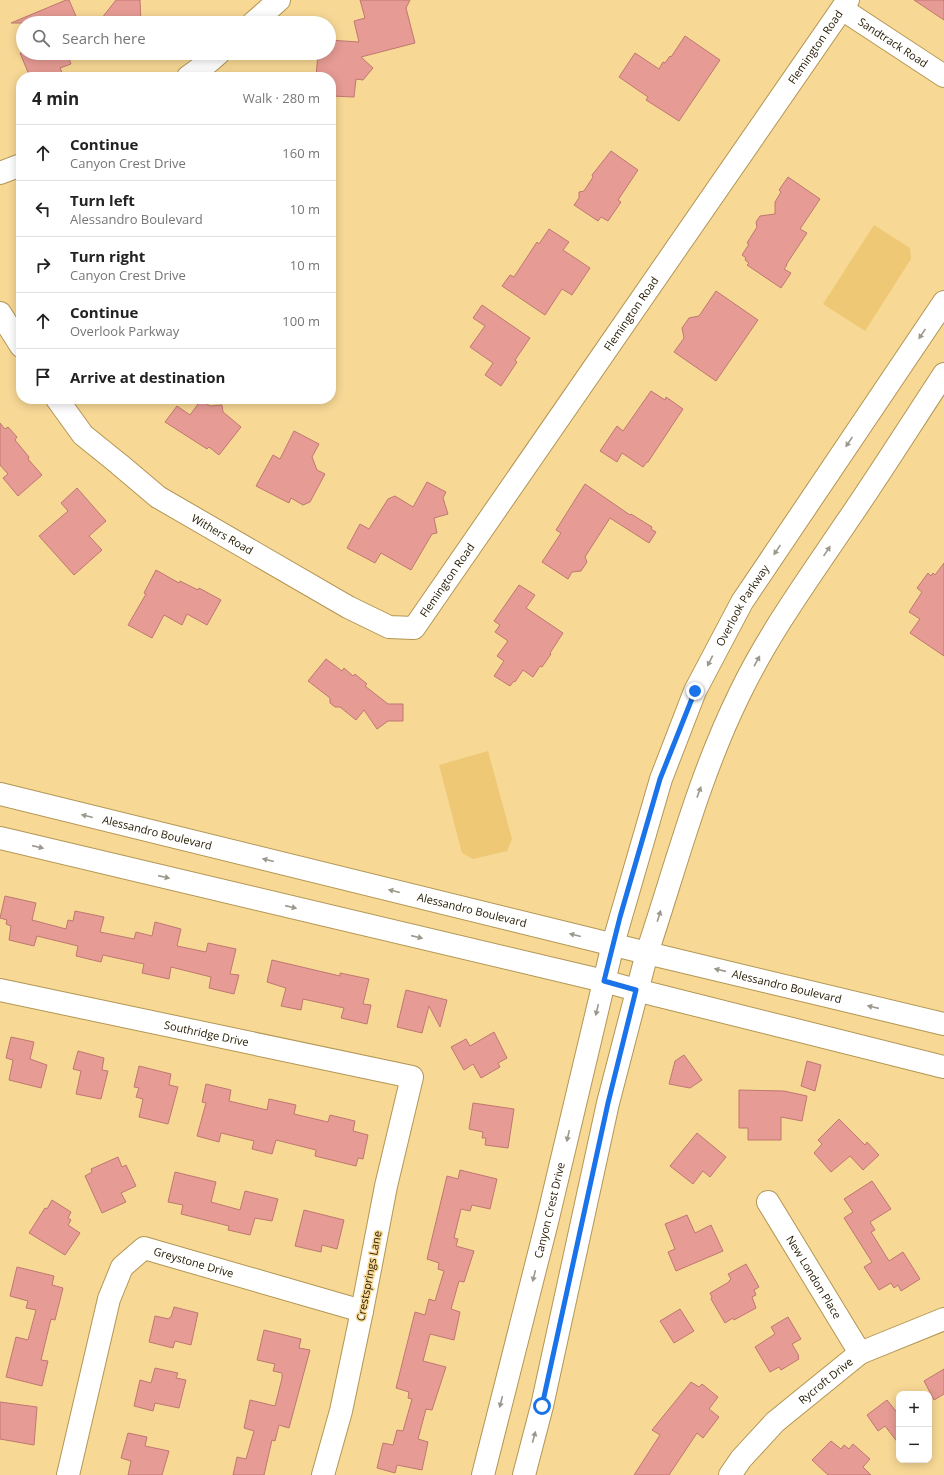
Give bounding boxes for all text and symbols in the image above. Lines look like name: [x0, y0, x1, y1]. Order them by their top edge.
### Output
street label: Flemington Road: [784, 7, 846, 87]
street label: Sandtrack Road: [856, 14, 931, 70]
search box: [16, 16, 336, 60]
icon: search: [30, 27, 52, 49]
text: Search here: [62, 28, 146, 48]
text: 4 min: [32, 87, 79, 110]
text: Walk · 280 m: [243, 89, 320, 107]
text: Continue: [70, 134, 138, 154]
icon: ahead: [32, 142, 54, 164]
text: 160 m: [282, 144, 320, 162]
text: Canyon Crest Drive: [70, 154, 186, 172]
text: Turn left: [70, 190, 135, 210]
icon: left: [32, 198, 54, 220]
text: 10 m: [290, 200, 320, 218]
text: Alessandro Boulevard: [70, 210, 203, 228]
text: Turn right: [70, 246, 145, 266]
icon: right: [32, 254, 54, 276]
text: 10 m: [290, 256, 320, 274]
text: Canyon Crest Drive: [70, 266, 186, 284]
street label: Flemington Road: [600, 273, 662, 353]
text: Continue: [70, 302, 138, 322]
icon: ahead: [32, 310, 54, 332]
text: 100 m: [282, 312, 320, 330]
text: Overlook Parkway: [70, 322, 179, 340]
one-way arrow: [918, 329, 926, 339]
icon: arrive: [32, 366, 54, 388]
text: Arrive at destination: [70, 367, 225, 387]
one-way arrow: [845, 437, 853, 447]
street label: Withers Road: [189, 510, 256, 557]
street label: Flemington Road: [416, 540, 477, 620]
one-way arrow: [773, 545, 781, 555]
one-way arrow: [823, 546, 831, 557]
street label: Overlook Parkway: [712, 561, 772, 649]
one-way arrow: [707, 655, 713, 667]
one-way arrow: [754, 655, 761, 667]
route end: [686, 682, 704, 700]
one-way arrow: [696, 786, 702, 798]
street label: Alessandro Boulevard: [101, 811, 214, 853]
one-way arrow: [81, 812, 93, 818]
one-way arrow: [32, 844, 44, 850]
one-way arrow: [262, 857, 274, 863]
one-way arrow: [158, 874, 171, 880]
one-way arrow: [388, 888, 400, 894]
street label: Alessandro Boulevard: [416, 889, 528, 930]
one-way arrow: [285, 904, 297, 910]
one-way arrow: [656, 910, 662, 922]
one-way arrow: [569, 932, 581, 938]
one-way arrow: [411, 934, 424, 940]
street label: Alessandro Boulevard: [731, 966, 843, 1006]
one-way arrow: [713, 967, 726, 973]
one-way arrow: [594, 1003, 600, 1016]
one-way arrow: [867, 1004, 879, 1010]
street label: Southridge Drive: [163, 1017, 250, 1049]
one-way arrow: [564, 1130, 570, 1142]
street label: Canyon Crest Drive: [530, 1161, 568, 1260]
street label: Crestsprings Lane: [352, 1230, 385, 1322]
street label: New London Place: [783, 1232, 845, 1321]
street label: Greystone Drive: [152, 1243, 236, 1281]
one-way arrow: [530, 1270, 536, 1282]
street label: Rycroft Drive: [795, 1354, 856, 1407]
map controls: [896, 1391, 932, 1463]
button: +: [896, 1391, 932, 1427]
one-way arrow: [498, 1396, 504, 1408]
route start: [533, 1397, 551, 1415]
button: −: [896, 1427, 932, 1463]
one-way arrow: [531, 1431, 537, 1443]

